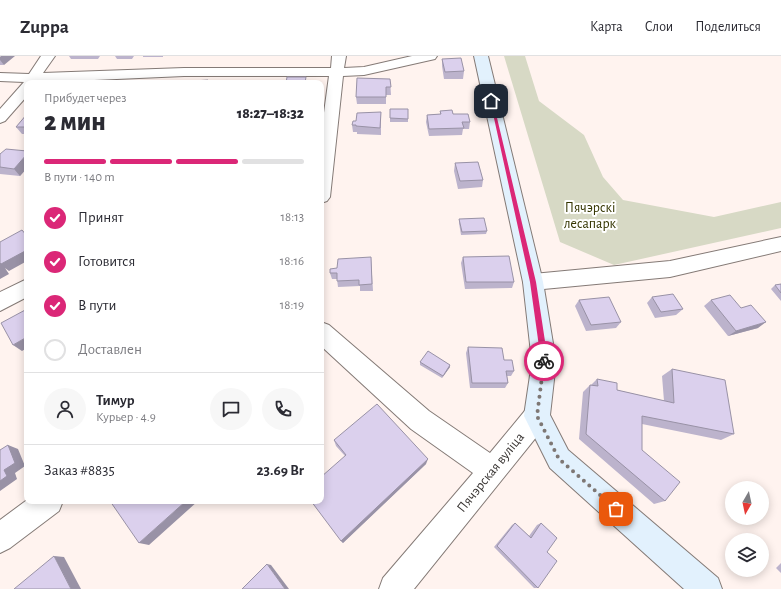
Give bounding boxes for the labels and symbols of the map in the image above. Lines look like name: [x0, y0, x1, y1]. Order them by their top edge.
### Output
pin: [474, 84, 508, 118]
park label: Пячэрскі лесапарк: [564, 201, 616, 231]
courier: [524, 341, 564, 381]
street label: Пячэрская вуліца: [455, 430, 527, 515]
north arrow: [725, 481, 769, 525]
pin: [599, 492, 633, 526]

